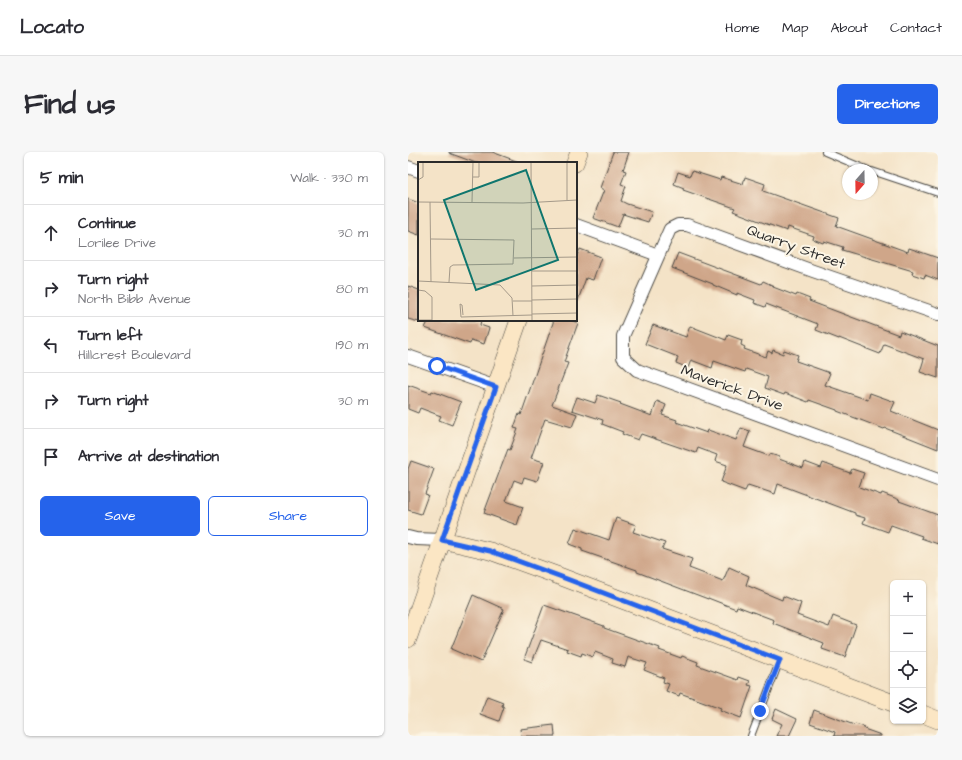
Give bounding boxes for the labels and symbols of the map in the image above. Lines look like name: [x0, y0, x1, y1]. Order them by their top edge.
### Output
inset map: [418, 162, 577, 321]
north arrow: [842, 164, 878, 200]
street label: Quarry Street: [744, 220, 848, 275]
route start: [428, 357, 446, 375]
street label: Maverick Drive: [678, 360, 786, 416]
route end: [751, 702, 769, 720]

